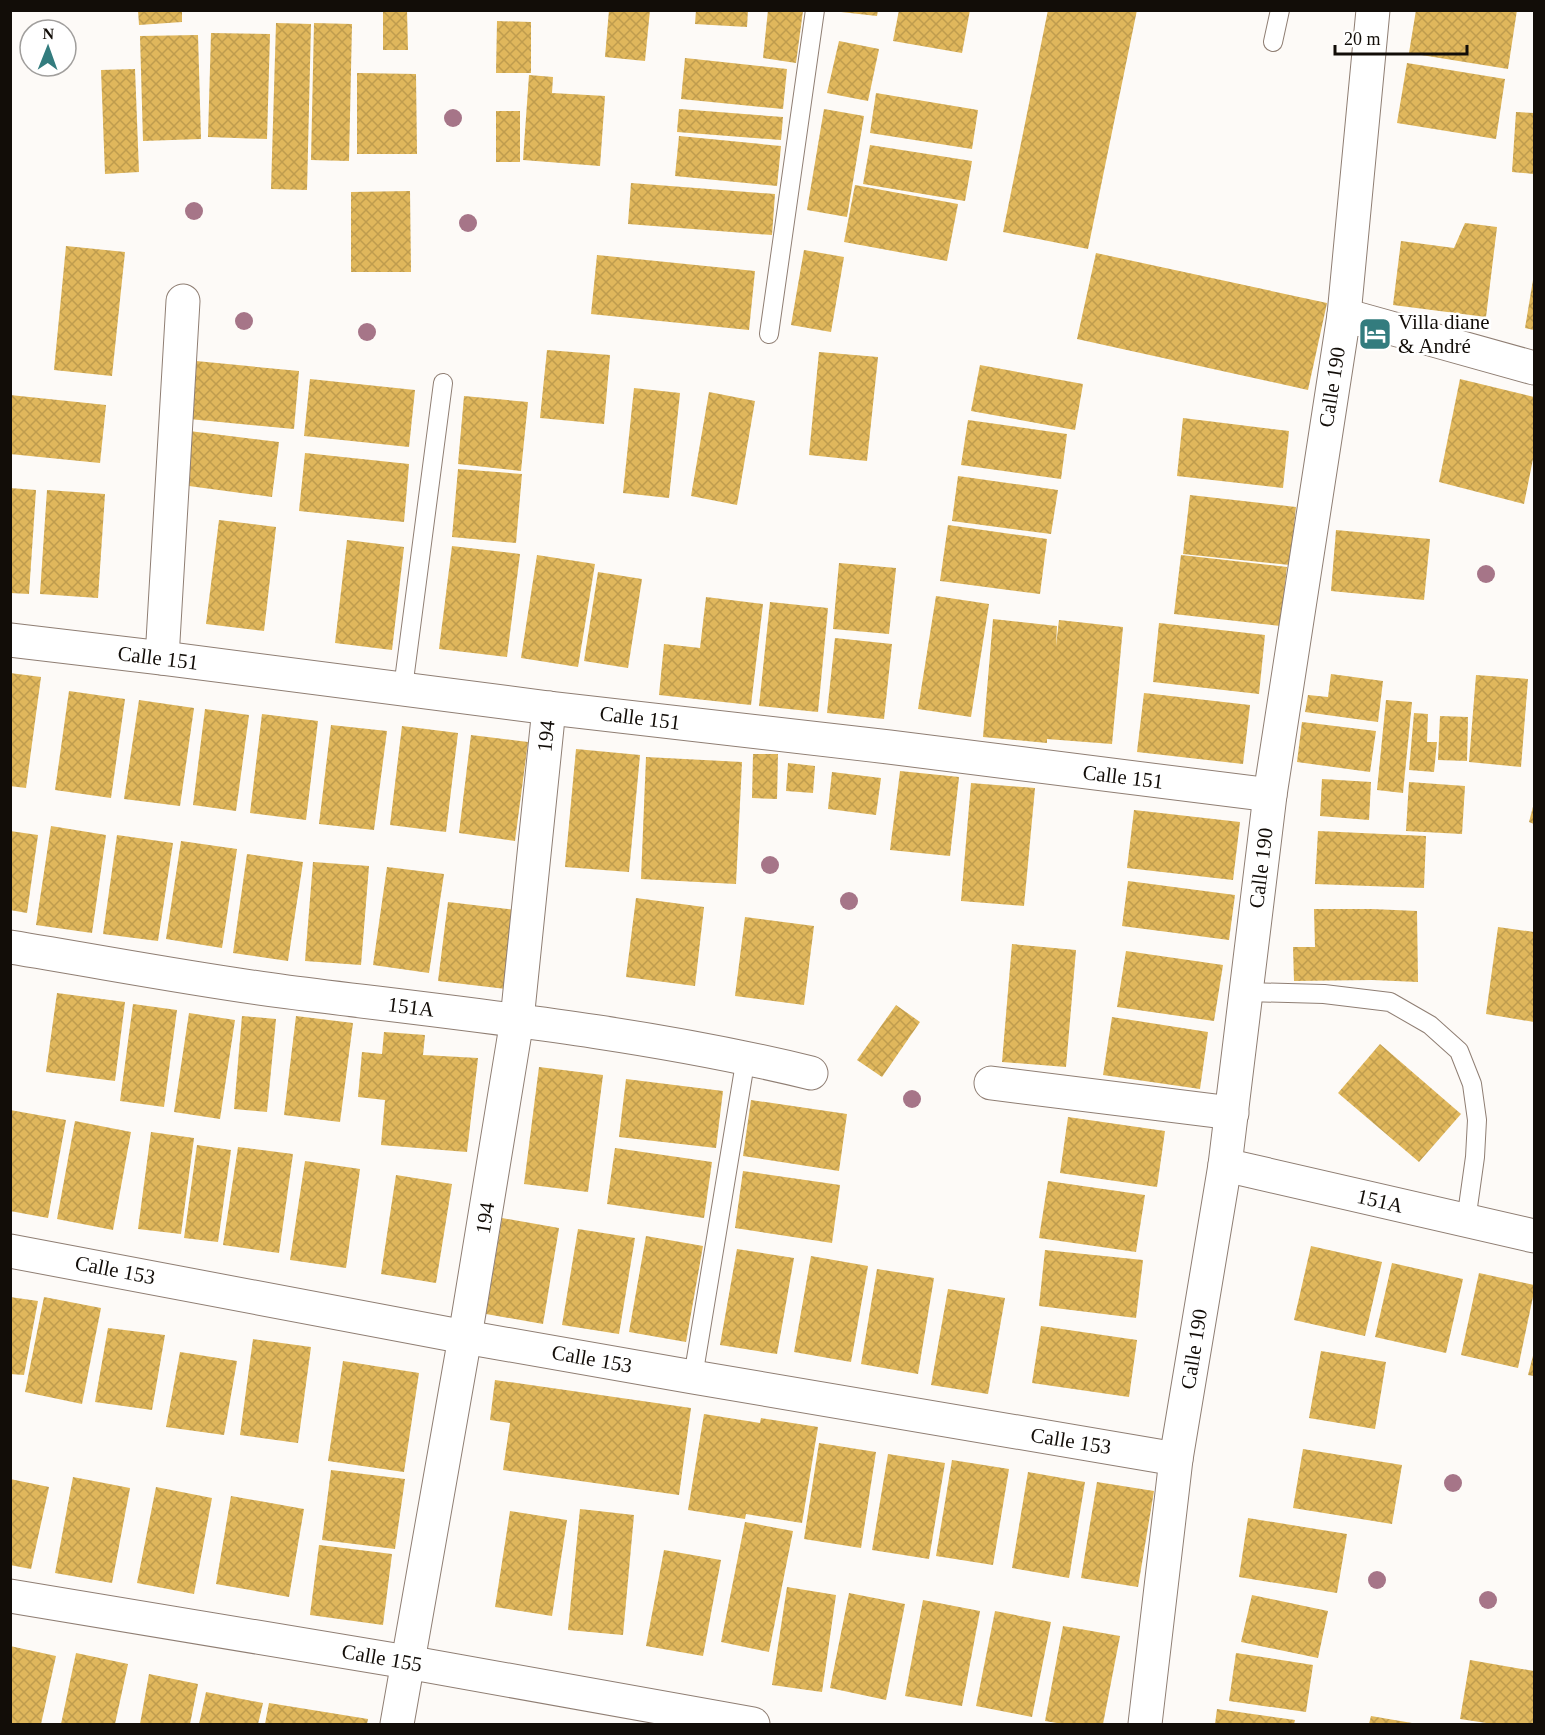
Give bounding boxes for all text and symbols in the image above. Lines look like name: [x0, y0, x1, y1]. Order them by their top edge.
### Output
north arrow: [18, 18, 78, 78]
scale bar: [1335, 18, 1467, 56]
text: N: [42, 25, 55, 42]
text: 20 m: [1344, 29, 1381, 49]
place label: Villa diane & André: [1398, 310, 1489, 358]
hotel icon: Villa diane & André: [1357, 316, 1393, 352]
street label: Calle 190: [1314, 345, 1350, 429]
street label: Calle 151: [116, 641, 200, 675]
street label: Calle 151: [598, 701, 682, 735]
street label: 194: [532, 719, 560, 753]
street label: Calle 151: [1081, 760, 1165, 794]
street label: Calle 190: [1244, 826, 1278, 910]
street label: 151A: [386, 992, 436, 1022]
street label: 151A: [1355, 1184, 1406, 1218]
street label: 194: [471, 1200, 499, 1235]
street label: Calle 153: [73, 1250, 157, 1290]
street label: Calle 190: [1176, 1307, 1212, 1391]
street label: Calle 153: [550, 1340, 634, 1378]
street label: Calle 153: [1029, 1423, 1113, 1459]
street label: Calle 155: [340, 1639, 424, 1677]

